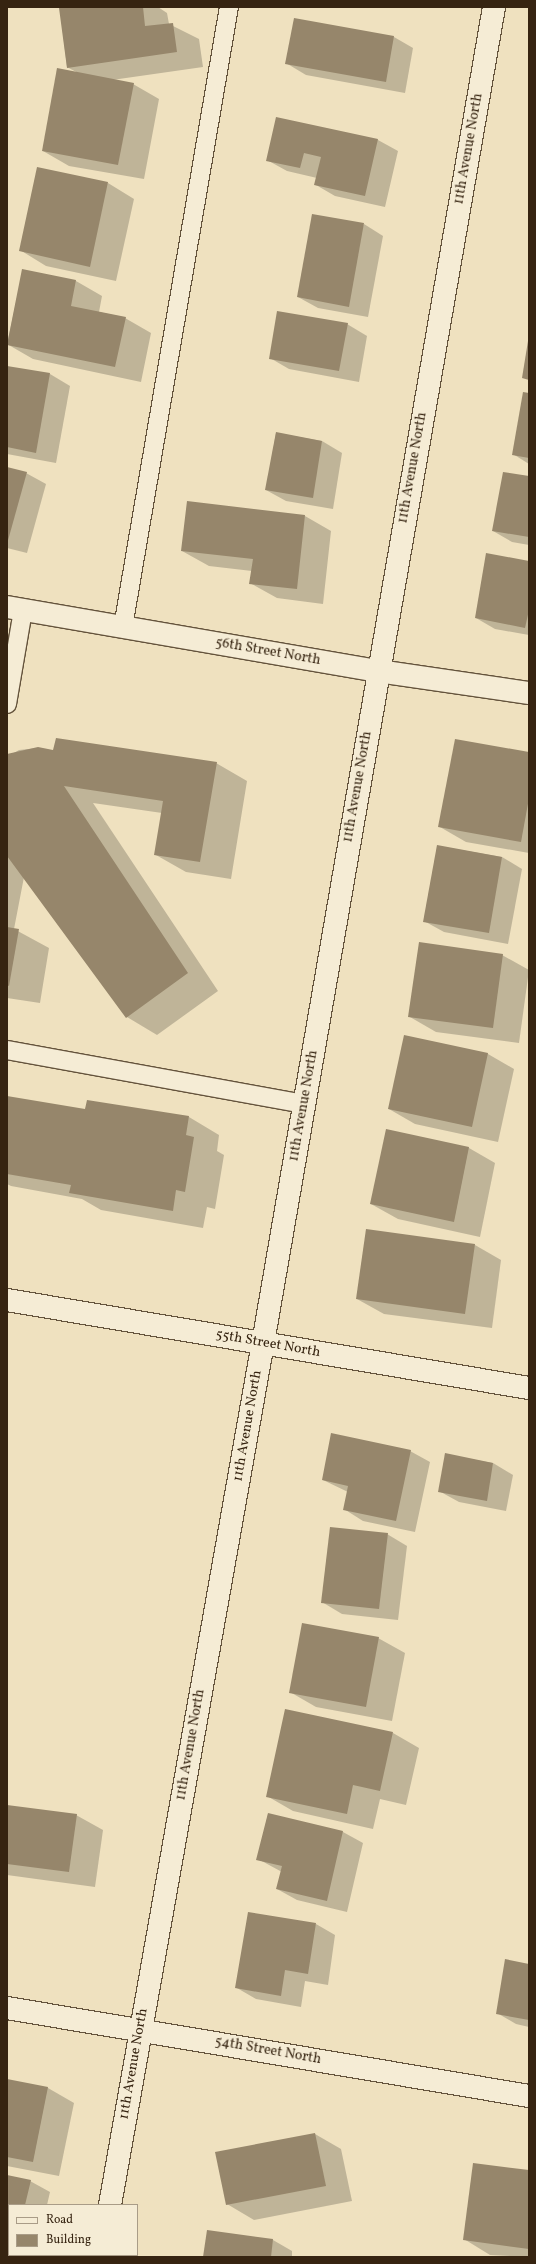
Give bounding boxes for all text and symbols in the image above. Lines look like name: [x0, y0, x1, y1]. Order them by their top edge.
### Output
street label: 11th Avenue North: [451, 92, 487, 206]
street label: 11th Avenue North: [395, 411, 431, 525]
street label: 56th Street North: [214, 634, 322, 670]
street label: 11th Avenue North: [340, 730, 376, 844]
street label: 11th Avenue North: [286, 1049, 322, 1163]
street label: 55th Street North: [214, 1327, 322, 1361]
street label: 11th Avenue North: [230, 1369, 266, 1483]
street label: 11th Avenue North: [173, 1688, 209, 1802]
street label: 11th Avenue North: [116, 2007, 152, 2121]
street label: 54th Street North: [214, 2033, 322, 2069]
legend: [8, 2204, 138, 2256]
text: Road: [46, 2212, 73, 2228]
text: Building: [46, 2232, 91, 2248]

